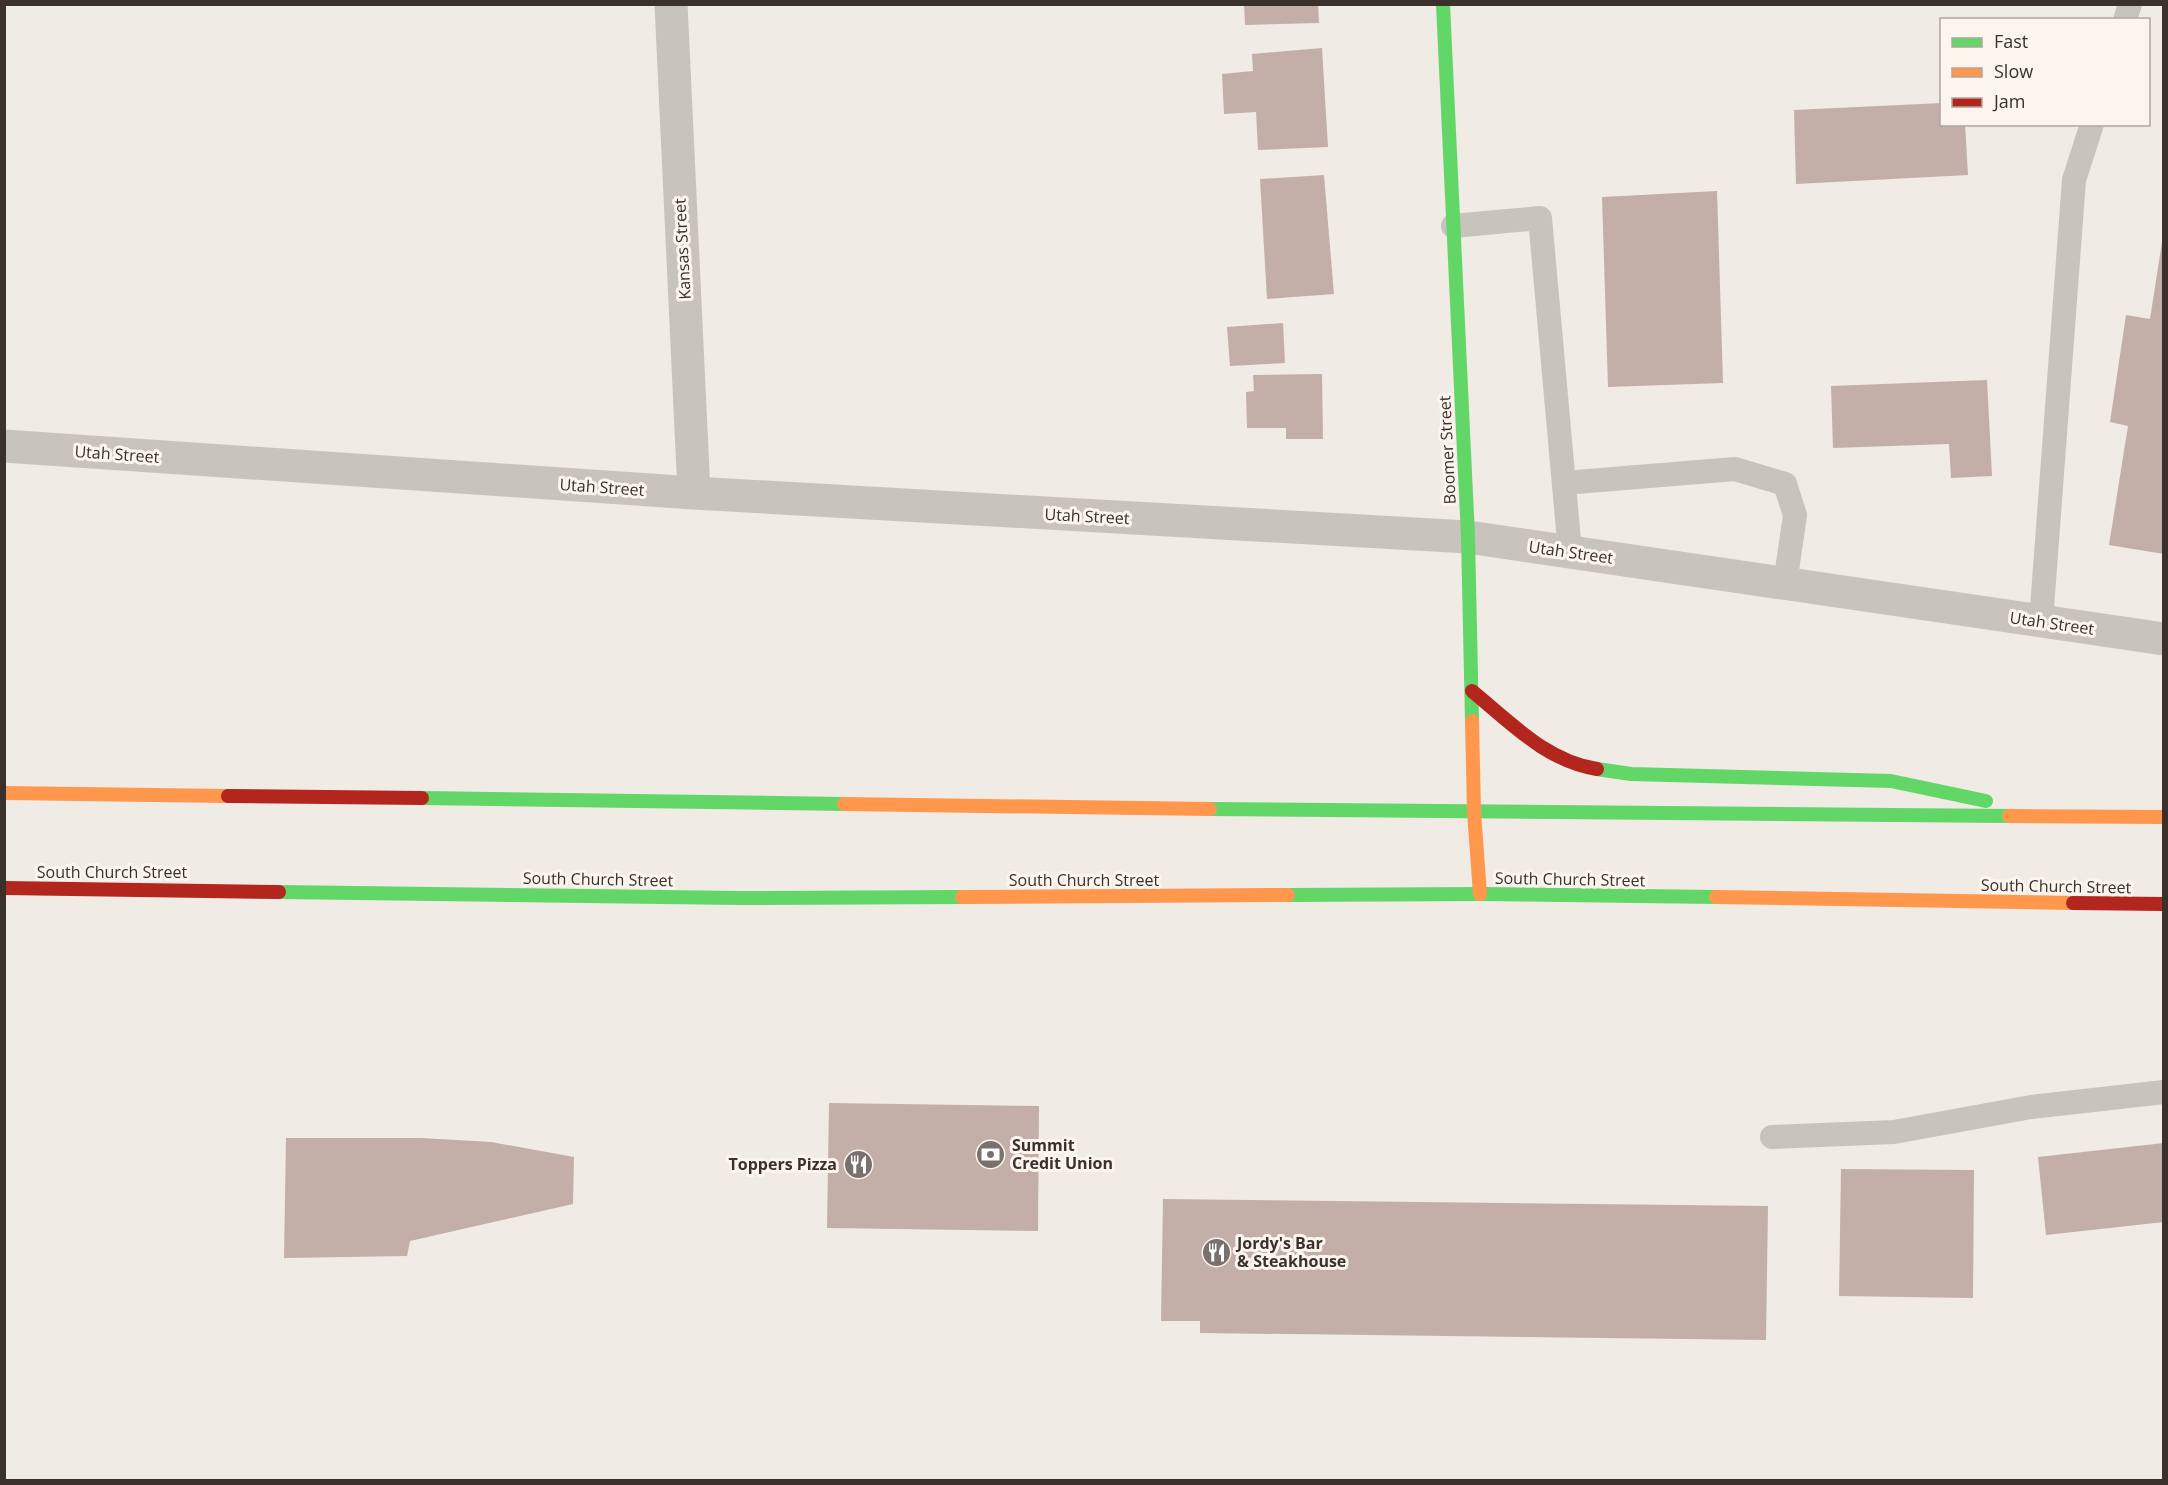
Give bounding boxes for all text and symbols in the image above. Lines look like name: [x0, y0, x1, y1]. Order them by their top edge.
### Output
legend: [1940, 18, 2150, 126]
text: Fast: [1994, 29, 2028, 53]
text: Slow: [1994, 59, 2033, 83]
text: Jam: [1992, 89, 2026, 113]
street label: Kansas Street: [668, 197, 696, 300]
street label: Boomer Street: [1433, 395, 1461, 505]
street label: Utah Street: [74, 440, 160, 468]
street label: Utah Street: [559, 473, 645, 501]
street label: Utah Street: [1044, 503, 1130, 529]
street label: Utah Street: [1527, 535, 1615, 569]
street label: Utah Street: [2008, 606, 2096, 640]
street label: South Church Street: [37, 861, 188, 883]
street label: South Church Street: [523, 867, 674, 891]
street label: South Church Street: [1495, 867, 1646, 891]
street label: South Church Street: [1009, 869, 1160, 891]
street label: South Church Street: [1981, 874, 2132, 898]
place label: Summit Credit Union: [1012, 1134, 1113, 1174]
bank icon: Summit Credit Union: [975, 1138, 1007, 1170]
restaurant icon: Toppers Pizza: [842, 1148, 874, 1180]
place label: Toppers Pizza: [729, 1153, 837, 1175]
place label: Jordy's Bar & Steakhouse: [1235, 1232, 1346, 1272]
restaurant icon: Jordy's Bar & Steakhouse: [1200, 1236, 1232, 1268]

